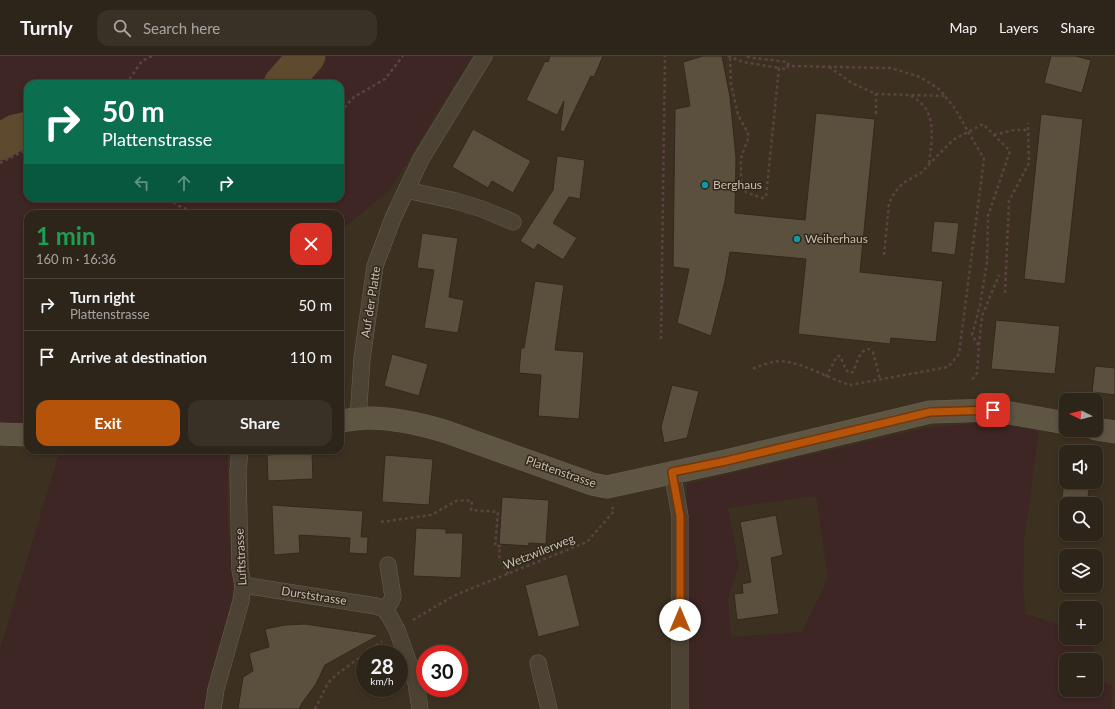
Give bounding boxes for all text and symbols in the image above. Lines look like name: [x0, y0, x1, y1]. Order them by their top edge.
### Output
search box: [97, 10, 377, 46]
text: Turnly: [20, 16, 73, 39]
icon: search: [111, 17, 133, 39]
text: Search here: [143, 19, 220, 37]
text: Map: [949, 19, 977, 36]
text: Layers: [999, 19, 1039, 36]
text: Share: [1061, 19, 1095, 36]
text: 50 m: [102, 94, 165, 128]
icon: right: [36, 96, 88, 148]
text: Plattenstrasse: [102, 128, 212, 150]
icon: left: [131, 172, 153, 194]
icon: ahead: [173, 172, 195, 194]
icon: right: [215, 172, 237, 194]
place label: Berghaus: [713, 177, 762, 192]
marker: Berghaus: [700, 180, 710, 190]
text: 1 min: [36, 221, 96, 250]
button: close: [290, 223, 332, 265]
place label: Weiherhaus: [805, 231, 868, 246]
marker: Weiherhaus: [792, 234, 802, 244]
text: 160 m · 16:36: [36, 251, 116, 267]
street label: Auf der Platte: [357, 265, 384, 339]
text: Turn right: [70, 288, 135, 306]
icon: right: [36, 294, 58, 316]
text: 50 m: [298, 296, 332, 314]
text: Plattenstrasse: [70, 306, 150, 322]
icon: arrive: [36, 346, 58, 368]
text: Arrive at destination: [70, 348, 207, 366]
text: 110 m: [290, 348, 332, 366]
pin: [976, 393, 1010, 427]
north arrow: [1059, 393, 1103, 437]
map controls: [1059, 393, 1103, 697]
icon: arrive: [982, 399, 1004, 421]
button: Exit: [36, 400, 180, 446]
button: Share: [188, 400, 332, 446]
button: sound: [1059, 445, 1103, 489]
street label: Plattenstrasse: [524, 452, 598, 491]
button: search: [1059, 497, 1103, 541]
street label: Luftstrasse: [232, 528, 249, 586]
street label: Wetzwilerweg: [501, 530, 577, 573]
button: layers: [1059, 549, 1103, 593]
street label: Durststrasse: [280, 583, 348, 608]
position arrow: [659, 599, 701, 641]
button: +: [1059, 601, 1103, 645]
speed limit sign: 30: [416, 645, 468, 697]
button: −: [1059, 653, 1103, 697]
text: 28: [370, 654, 394, 678]
text: km/h: [370, 675, 394, 687]

